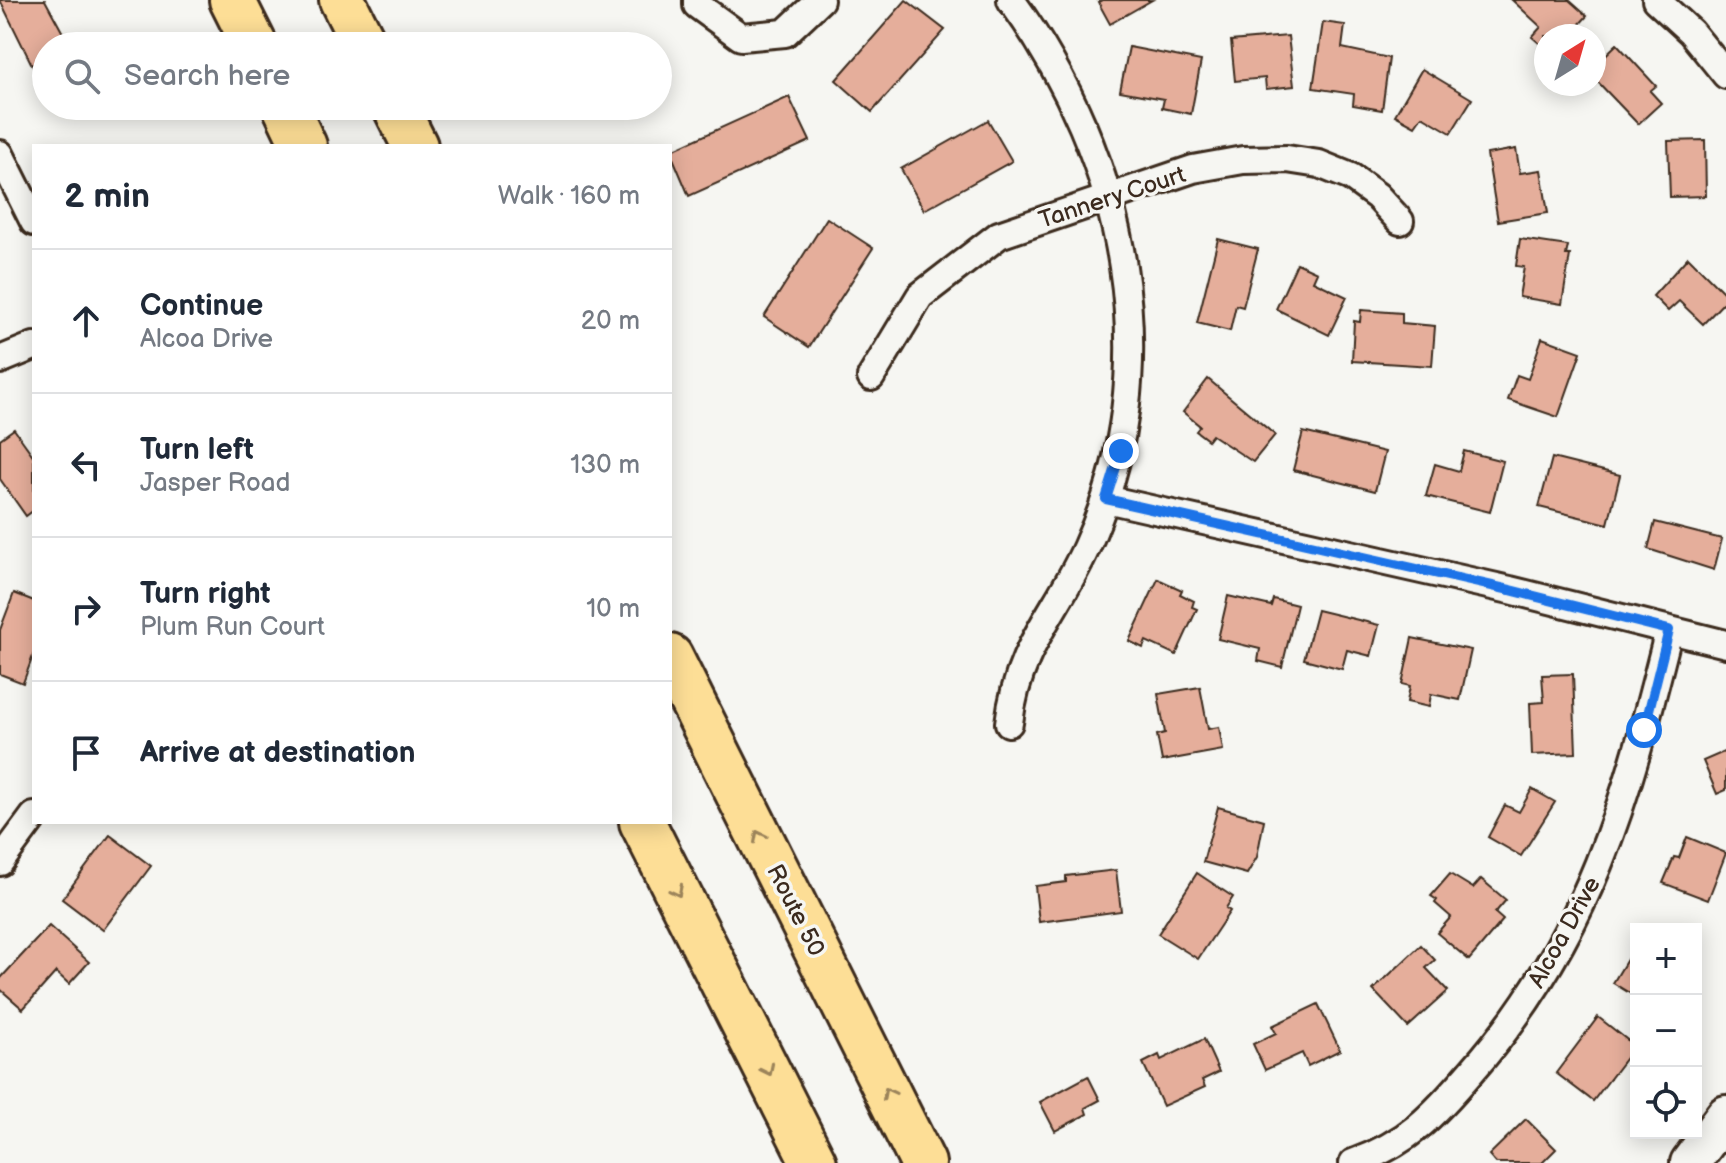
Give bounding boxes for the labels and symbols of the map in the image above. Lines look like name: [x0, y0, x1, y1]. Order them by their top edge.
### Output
north arrow: [1534, 24, 1606, 96]
street label: Tannery Court: [1035, 160, 1190, 235]
route end: [1103, 433, 1139, 469]
route start: [1626, 712, 1662, 748]
one-way arrow: [754, 829, 769, 844]
street label: Route 50: [760, 860, 831, 961]
street label: Alcoa Drive: [1522, 872, 1607, 993]
one-way arrow: [668, 883, 683, 898]
one-way arrow: [758, 1062, 774, 1077]
one-way arrow: [882, 1087, 898, 1102]

